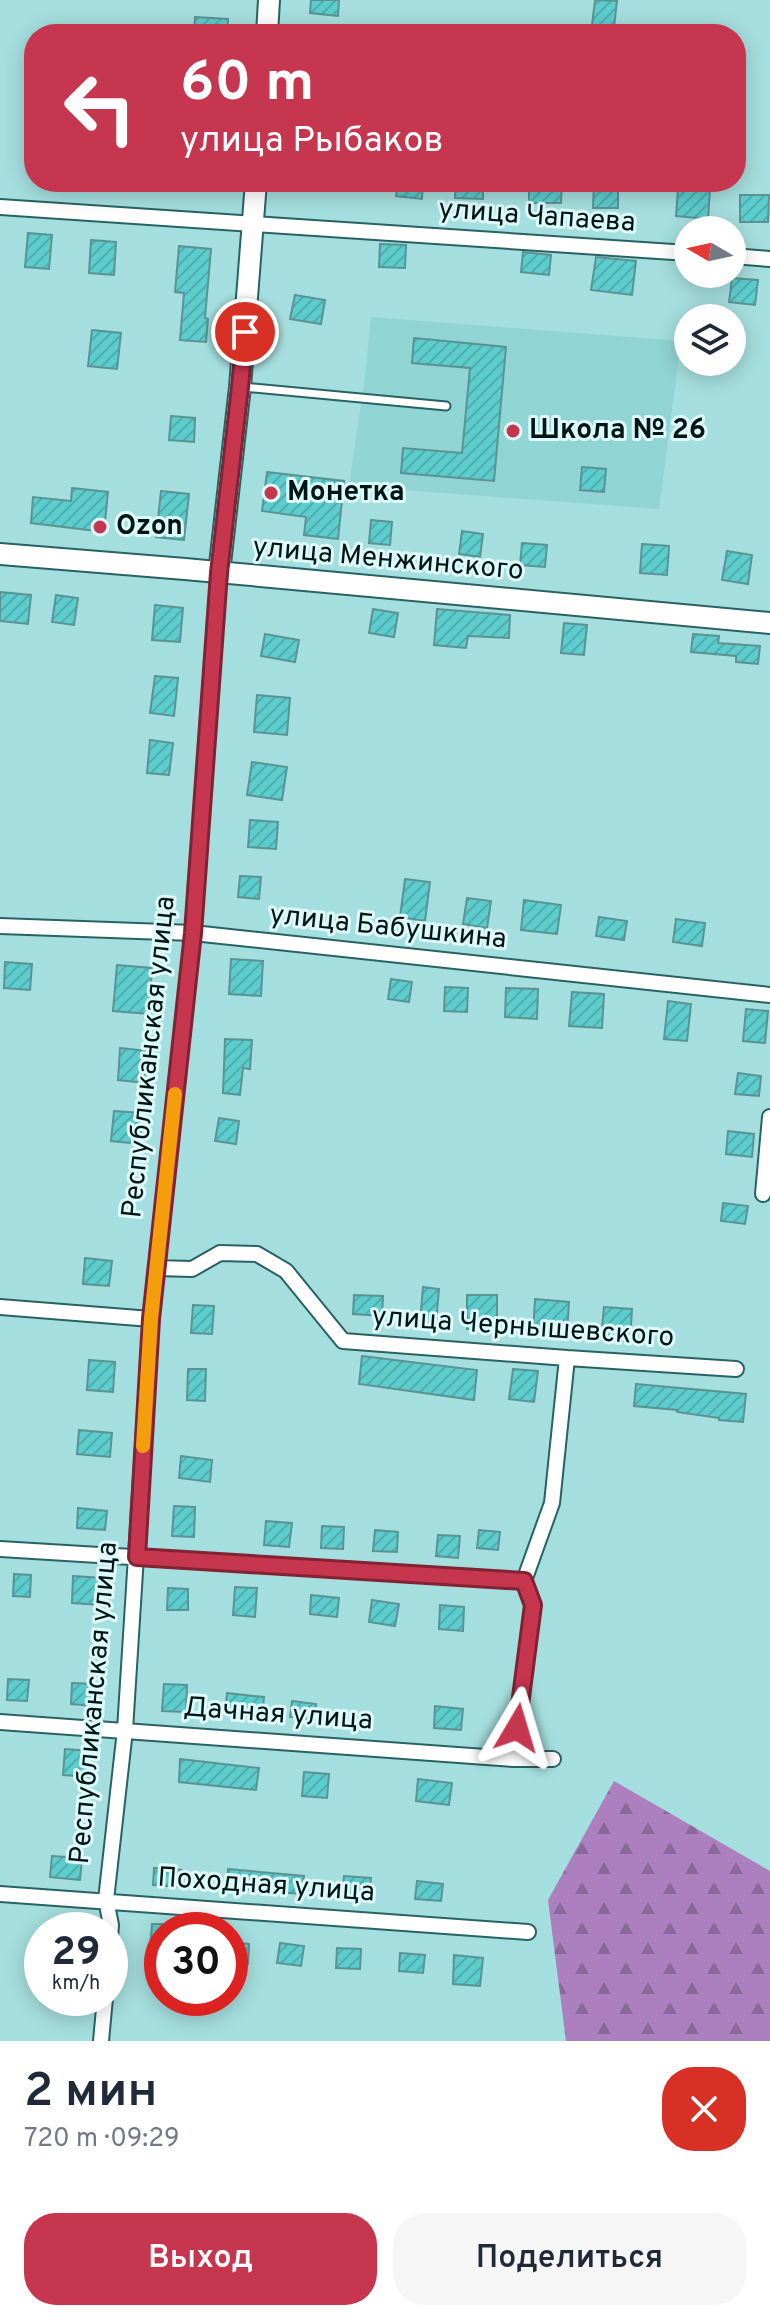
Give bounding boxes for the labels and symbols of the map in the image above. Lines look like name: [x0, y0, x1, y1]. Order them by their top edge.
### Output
street label: улица Чапаева: [437, 192, 637, 242]
north arrow: [674, 216, 746, 288]
pin: [211, 298, 279, 366]
place label: Школа № 26: [529, 413, 706, 449]
marker: Школа № 26: [504, 422, 522, 440]
place label: Монетка: [287, 475, 405, 511]
marker: Монетка: [262, 484, 280, 502]
place label: Ozon: [116, 509, 183, 545]
marker: Ozon: [91, 518, 109, 536]
street label: улица Менжинского: [251, 530, 525, 590]
street label: Республиканская улица: [115, 894, 185, 1220]
street label: улица Бабушкина: [268, 898, 508, 958]
street label: улица Чернышевского: [371, 1299, 675, 1357]
street label: Республиканская улица: [63, 1540, 127, 1866]
position arrow: [475, 1686, 559, 1770]
street label: Дачная улица: [182, 1690, 374, 1740]
street label: Походная улица: [156, 1860, 376, 1912]
speed limit sign: 30: [144, 1912, 248, 2016]

